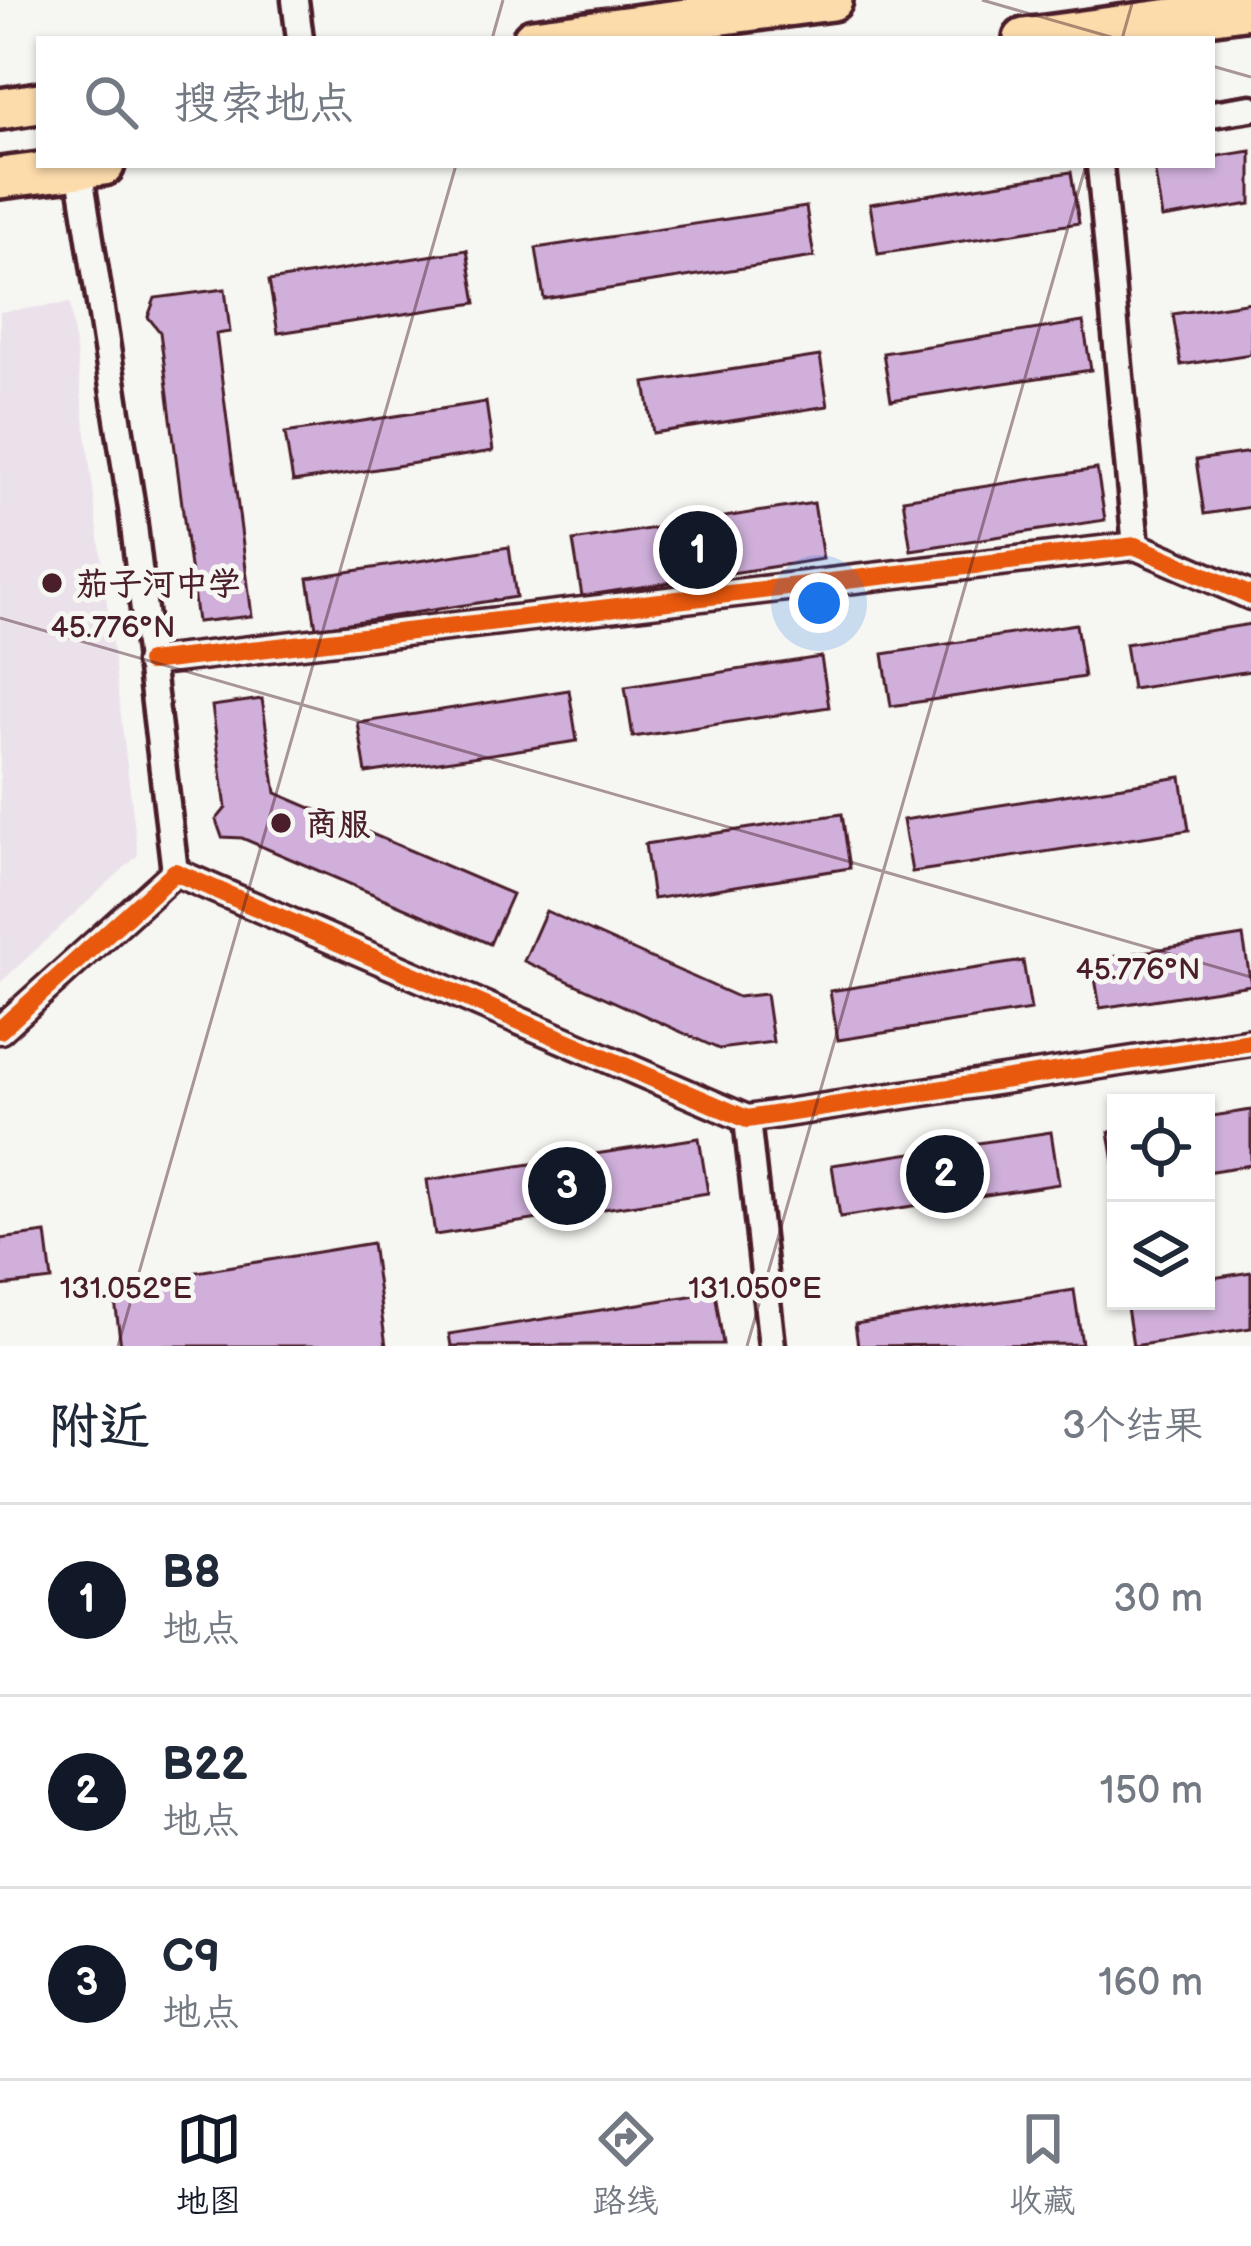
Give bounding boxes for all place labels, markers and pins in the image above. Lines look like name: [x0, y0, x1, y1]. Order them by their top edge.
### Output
pin: 1: [659, 505, 737, 595]
place label: 茄子河中学: [76, 565, 241, 605]
marker: 茄子河中学: [39, 570, 65, 596]
place label: 商服: [305, 805, 371, 845]
marker: 商服: [268, 810, 294, 836]
pin: 2: [906, 1129, 984, 1219]
pin: 3: [528, 1141, 606, 1231]

